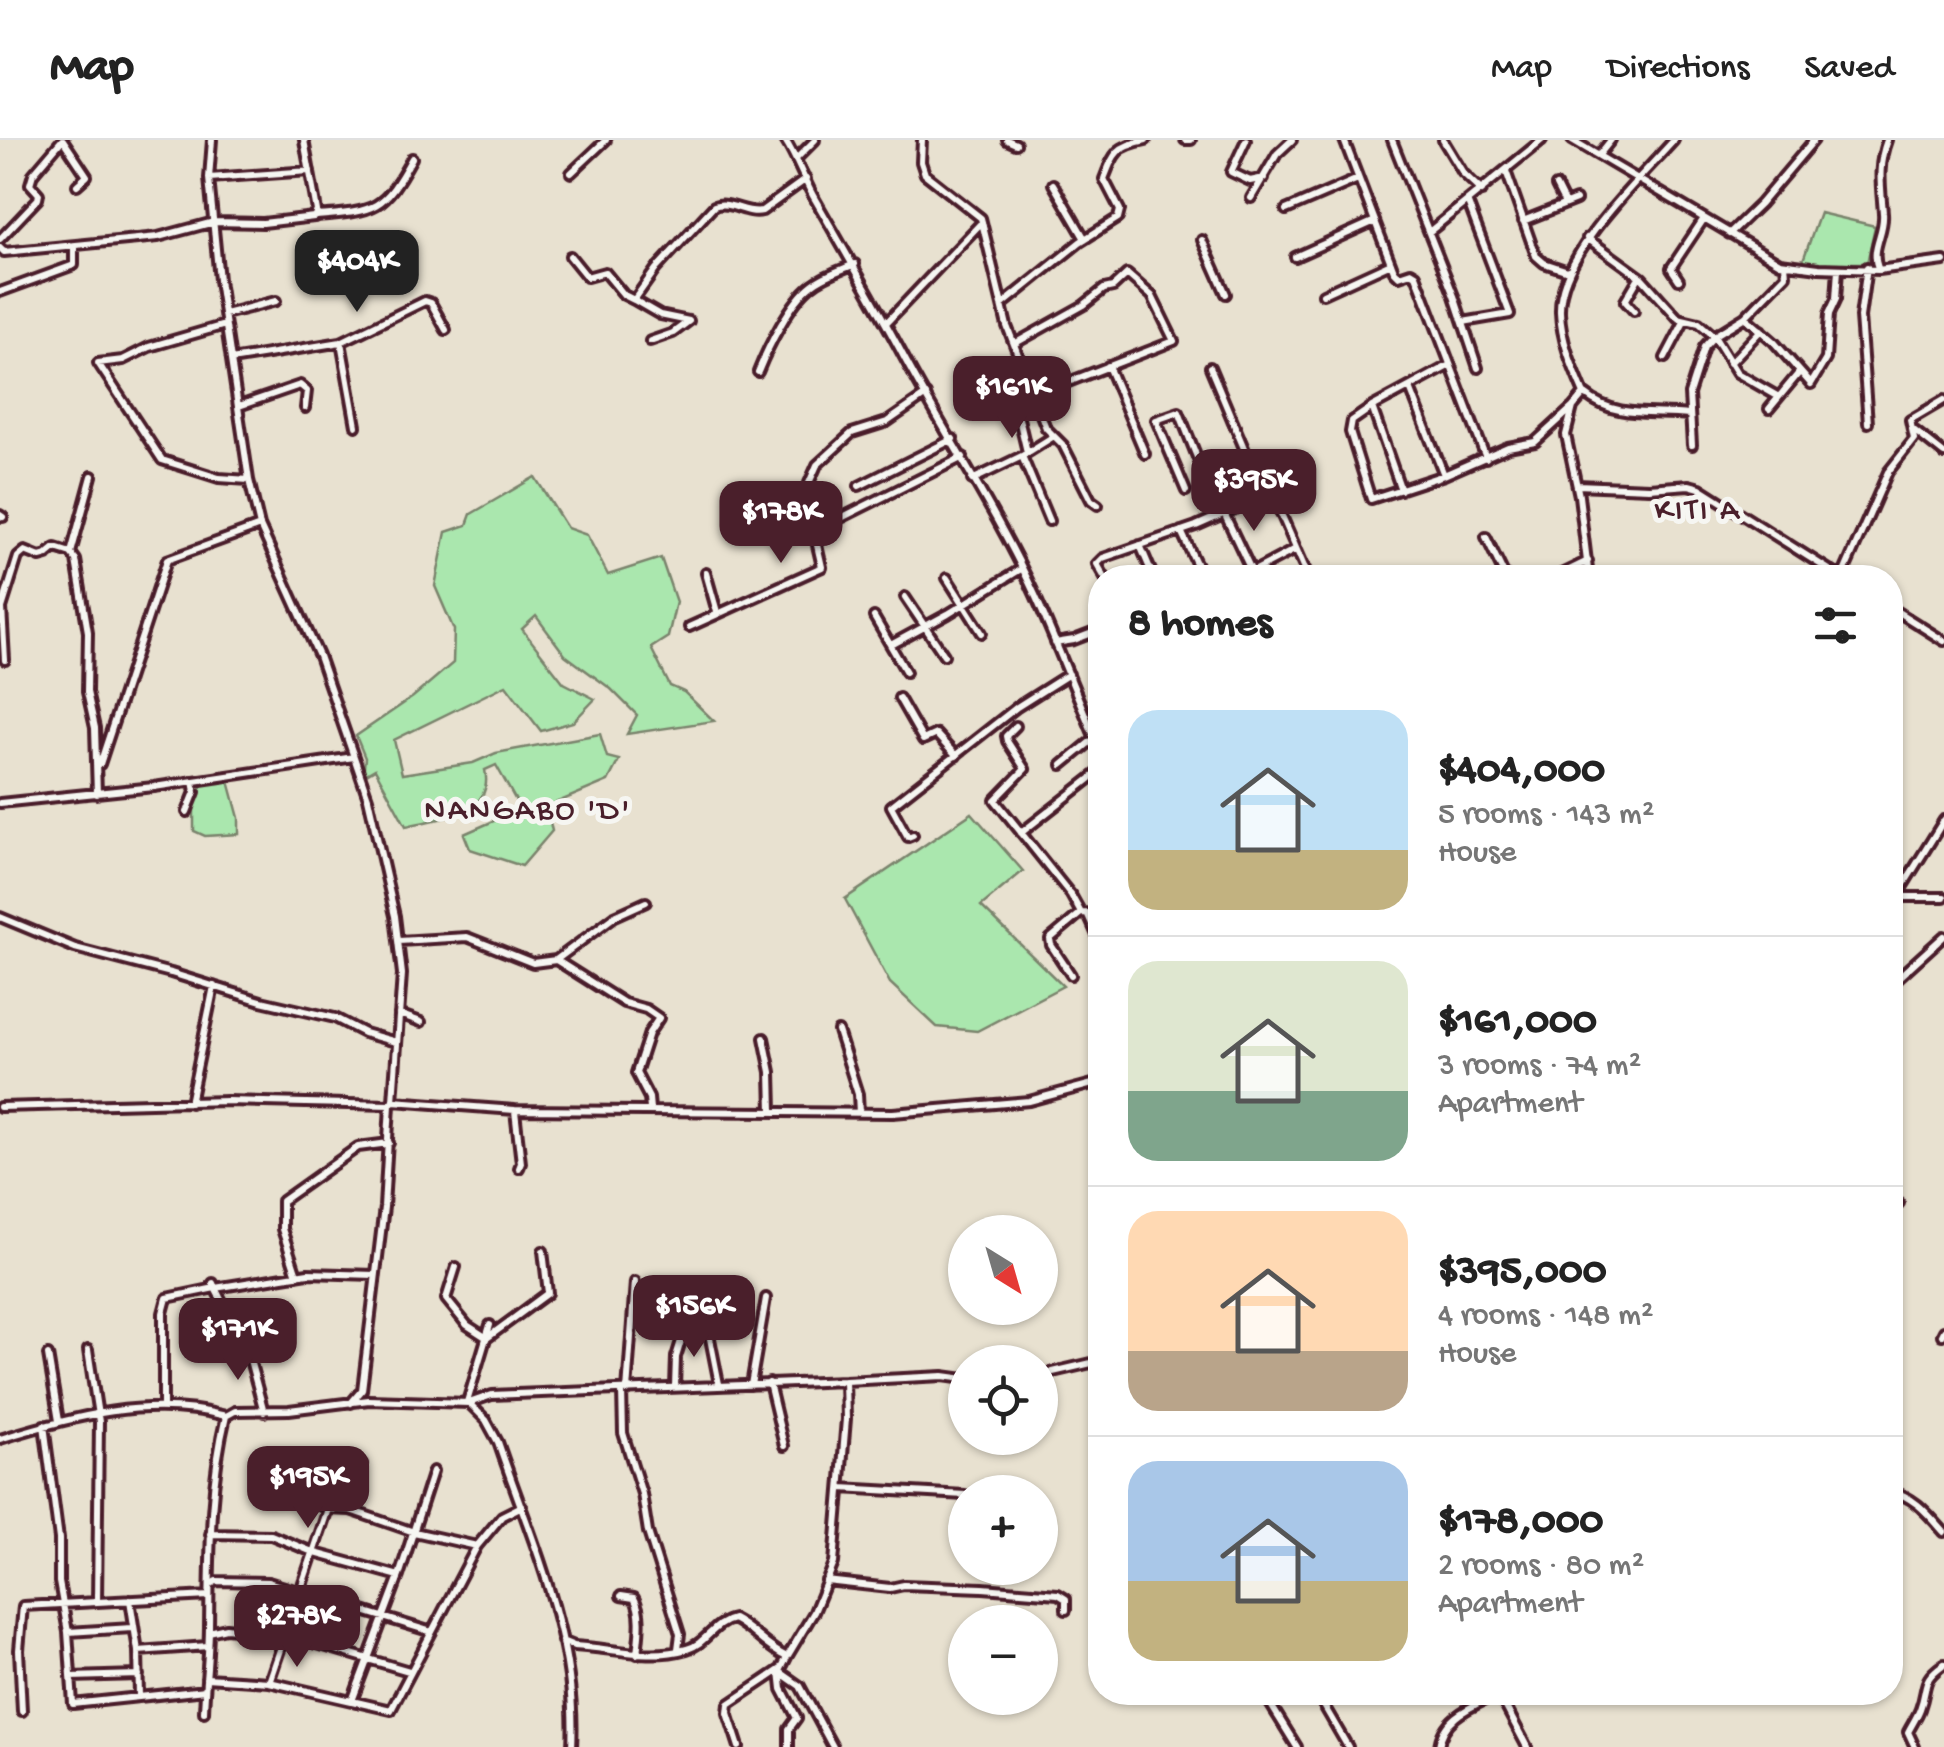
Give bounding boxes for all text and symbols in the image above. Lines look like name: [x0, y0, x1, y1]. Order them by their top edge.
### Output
text: Map: [50, 41, 134, 98]
text: Map: [1491, 49, 1552, 90]
text: Directions: [1607, 49, 1749, 90]
text: Saved: [1804, 49, 1894, 90]
pin: $404K: [287, 230, 427, 315]
text: $404K: [317, 243, 397, 281]
pin: $161K: [942, 356, 1082, 441]
text: $161K: [975, 369, 1049, 407]
pin: $395K: [1184, 449, 1324, 534]
text: $395K: [1213, 462, 1295, 500]
pin: $178K: [711, 481, 851, 566]
district label: KITI A: [1655, 493, 1741, 531]
text: $178K: [741, 494, 821, 532]
icon: filters: [1808, 598, 1863, 653]
text: 8 homes: [1128, 601, 1272, 650]
text: $404,000: [1438, 748, 1605, 797]
icon: home: [1208, 750, 1328, 870]
district label: NANGABO 'D': [424, 793, 632, 831]
text: 5 rooms · 143 m²: [1438, 797, 1654, 835]
text: House: [1438, 835, 1516, 873]
text: $161,000: [1438, 999, 1597, 1048]
icon: home: [1208, 1001, 1328, 1121]
text: 3 rooms · 74 m²: [1438, 1048, 1641, 1086]
text: Apartment: [1438, 1086, 1582, 1124]
north arrow: [948, 1215, 1058, 1325]
map controls: [948, 1215, 1058, 1715]
text: $395,000: [1438, 1249, 1607, 1298]
icon: home: [1208, 1251, 1328, 1371]
pin: $156K: [624, 1275, 764, 1360]
text: $156K: [655, 1288, 733, 1326]
pin: $171K: [168, 1298, 308, 1383]
text: 4 rooms · 148 m²: [1438, 1298, 1654, 1336]
text: $171K: [201, 1311, 275, 1349]
text: House: [1438, 1336, 1516, 1374]
button: locate: [948, 1345, 1058, 1455]
pin: $195K: [238, 1446, 378, 1531]
text: $195K: [269, 1459, 347, 1497]
button: +: [948, 1475, 1058, 1585]
text: $178,000: [1438, 1499, 1603, 1548]
icon: home: [1208, 1501, 1328, 1621]
text: 2 rooms · 80 m²: [1438, 1548, 1644, 1586]
pin: $278K: [227, 1585, 367, 1670]
text: Apartment: [1438, 1586, 1582, 1624]
text: $278K: [256, 1598, 338, 1636]
button: −: [948, 1605, 1058, 1715]

